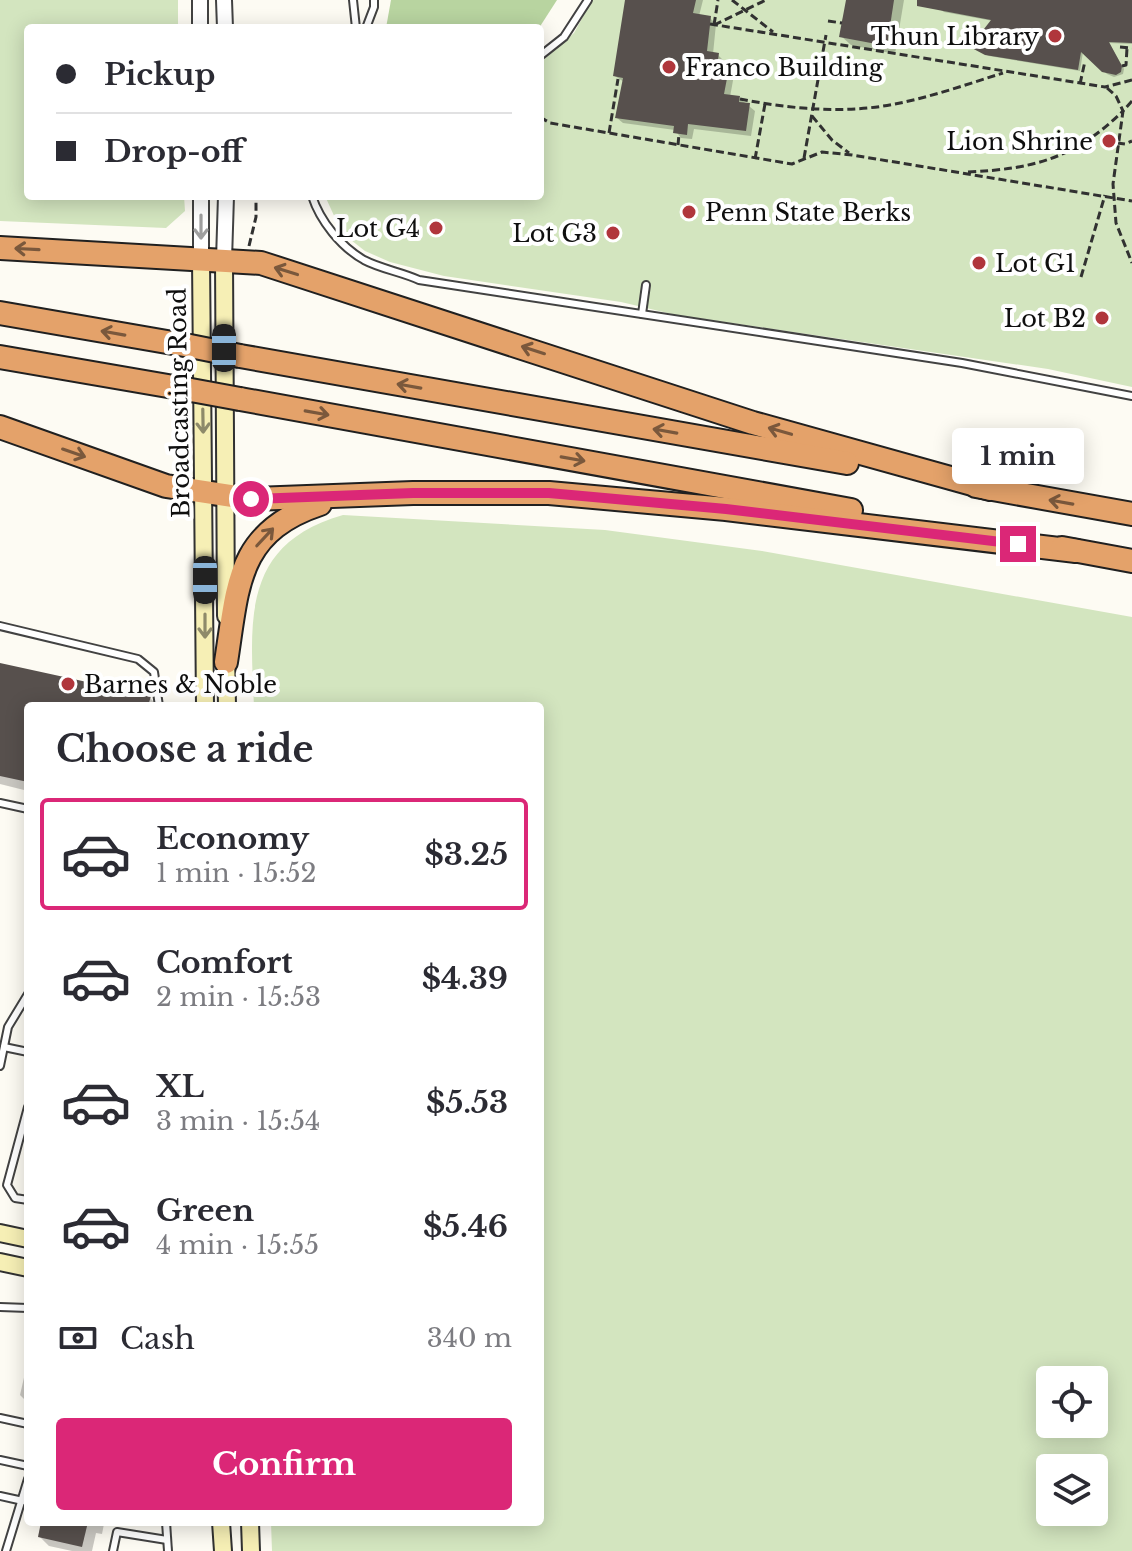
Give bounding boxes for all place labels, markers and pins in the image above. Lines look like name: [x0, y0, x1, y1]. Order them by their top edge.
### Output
place label: Thun Library: [871, 22, 1040, 51]
marker: Thun Library: [1046, 27, 1064, 45]
place label: Franco Building: [685, 53, 884, 82]
marker: Franco Building: [660, 58, 678, 76]
place label: Lion Shrine: [946, 127, 1093, 156]
marker: Lion Shrine: [1100, 132, 1118, 150]
place label: Penn State Berks: [705, 198, 911, 227]
marker: Penn State Berks: [680, 203, 698, 221]
place label: Lot G4: [336, 214, 420, 243]
marker: Lot G4: [427, 219, 445, 237]
place label: Lot G3: [512, 219, 597, 248]
marker: Lot G3: [604, 224, 622, 242]
place label: Lot G1: [995, 249, 1076, 278]
marker: Lot G1: [970, 254, 988, 272]
place label: Lot B2: [1004, 304, 1086, 333]
marker: Lot B2: [1093, 309, 1111, 327]
place label: Barnes & Noble: [84, 670, 277, 699]
marker: Barnes & Noble: [59, 675, 77, 693]

